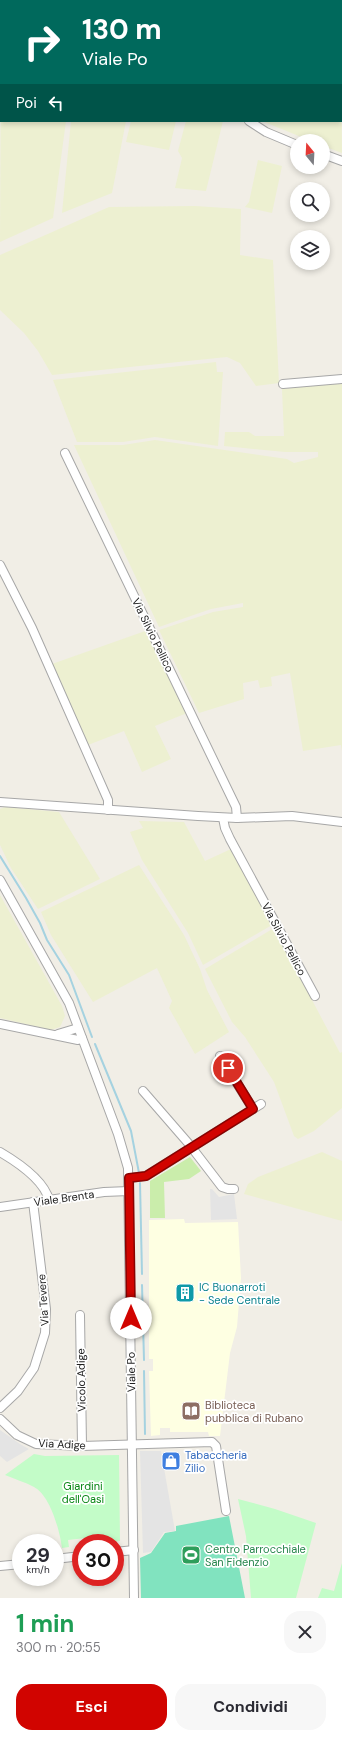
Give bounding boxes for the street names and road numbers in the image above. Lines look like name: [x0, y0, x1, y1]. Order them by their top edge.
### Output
street label: Via Silvio Pellico: [129, 596, 177, 674]
street label: Via Silvio Pellico: [259, 900, 309, 978]
street label: Viale Brenta: [33, 1187, 95, 1209]
street label: Via Tevere: [34, 1274, 52, 1326]
street label: Vicolo Adige: [73, 1348, 89, 1412]
street label: Viale Po: [124, 1352, 138, 1392]
street label: Via Adige: [38, 1436, 86, 1452]

